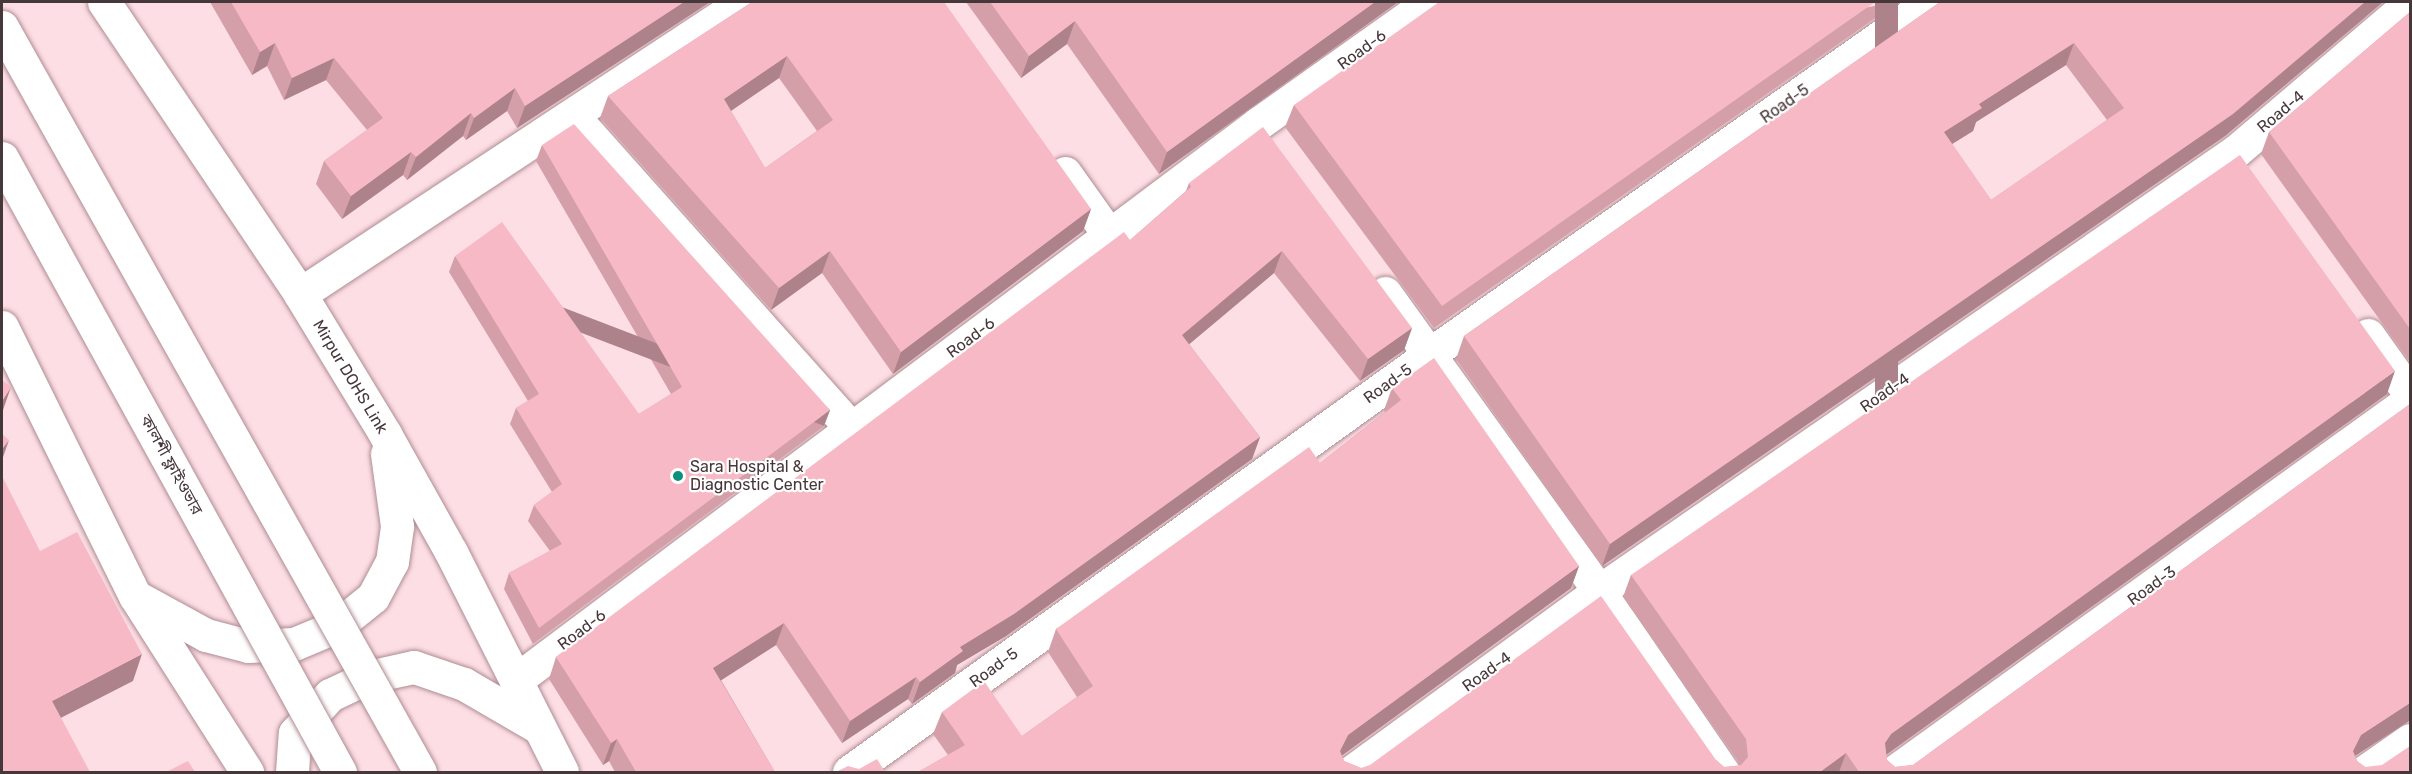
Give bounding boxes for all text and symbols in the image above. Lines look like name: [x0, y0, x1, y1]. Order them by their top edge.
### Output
street label: Road-6: [1334, 26, 1390, 74]
street label: Road-5: [1757, 80, 1813, 128]
street label: Road-4: [2254, 87, 2308, 137]
street label: Road-6: [943, 314, 999, 362]
street label: Mirpur DOHS Link: [308, 316, 392, 438]
street label: Road-5: [1360, 360, 1416, 408]
street label: Road-4: [1857, 369, 1913, 417]
street label: কালশী ফ্লাইওভার: [136, 412, 206, 518]
place label: Sara Hospital & Diagnostic Center: [690, 457, 824, 495]
marker: Sara Hospital & Diagnostic Center: [671, 469, 685, 483]
street label: Road-3: [2124, 562, 2180, 610]
street label: Road-6: [554, 606, 610, 654]
street label: Road-5: [966, 644, 1022, 692]
street label: Road-4: [1459, 648, 1515, 696]

